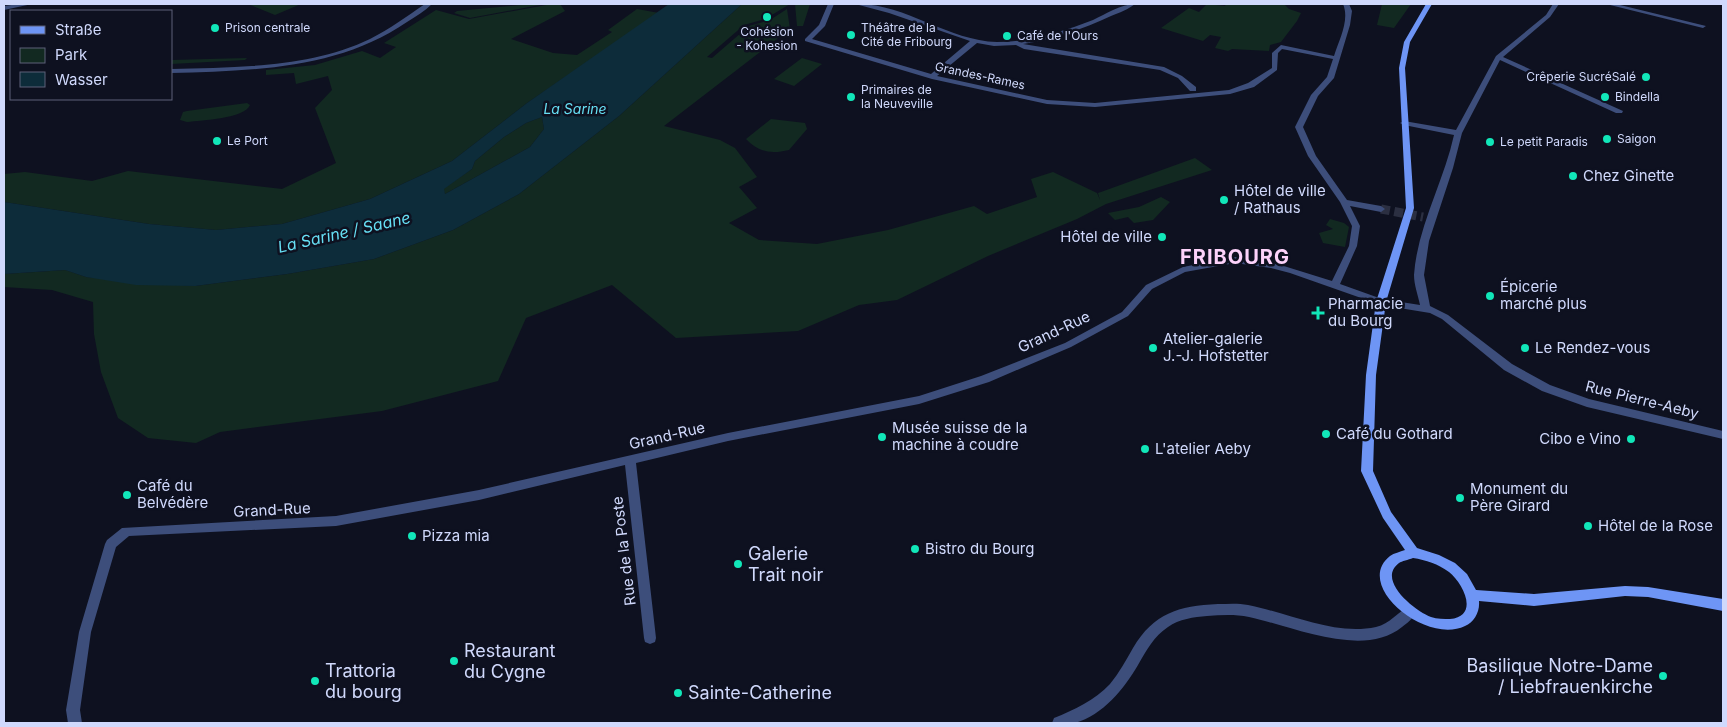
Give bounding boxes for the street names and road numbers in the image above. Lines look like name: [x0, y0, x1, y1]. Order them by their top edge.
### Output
street label: Grandes-Rames: [934, 59, 1027, 92]
street label: Grand-Rue: [1015, 307, 1093, 357]
street label: Rue Pierre-Aeby: [1583, 376, 1701, 423]
street label: Grand-Rue: [627, 418, 707, 453]
street label: Rue de la Poste: [607, 495, 640, 607]
street label: Grand-Rue: [233, 498, 311, 521]

